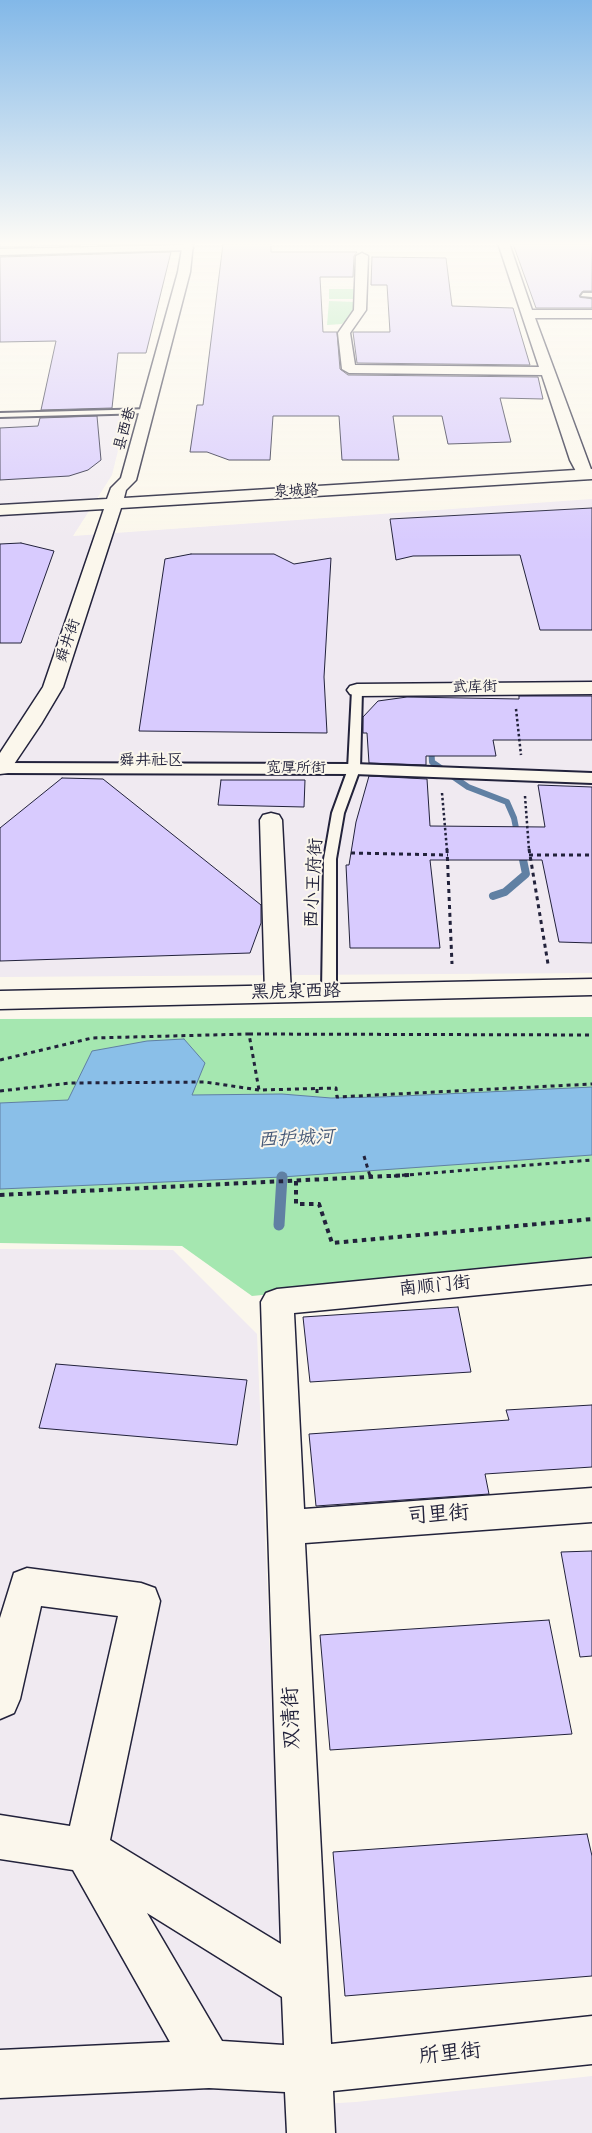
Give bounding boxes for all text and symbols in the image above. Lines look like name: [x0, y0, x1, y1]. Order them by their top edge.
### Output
street label: 县西巷: [111, 405, 141, 453]
street label: 泉城路: [273, 482, 319, 502]
street label: 舜井街: [53, 617, 85, 665]
street label: 武库街: [452, 679, 498, 697]
district label: 舜井社区: [119, 752, 183, 772]
street label: 宽厚所街: [266, 760, 326, 778]
street label: 西小王府街: [302, 837, 328, 929]
street label: 黑虎泉西路: [251, 981, 341, 1005]
water label: 西护城河: [257, 1127, 335, 1153]
street label: 南顺门街: [398, 1272, 472, 1302]
street label: 司里街: [406, 1501, 470, 1531]
street label: 双清街: [279, 1686, 307, 1750]
street label: 所里街: [417, 2039, 483, 2071]

